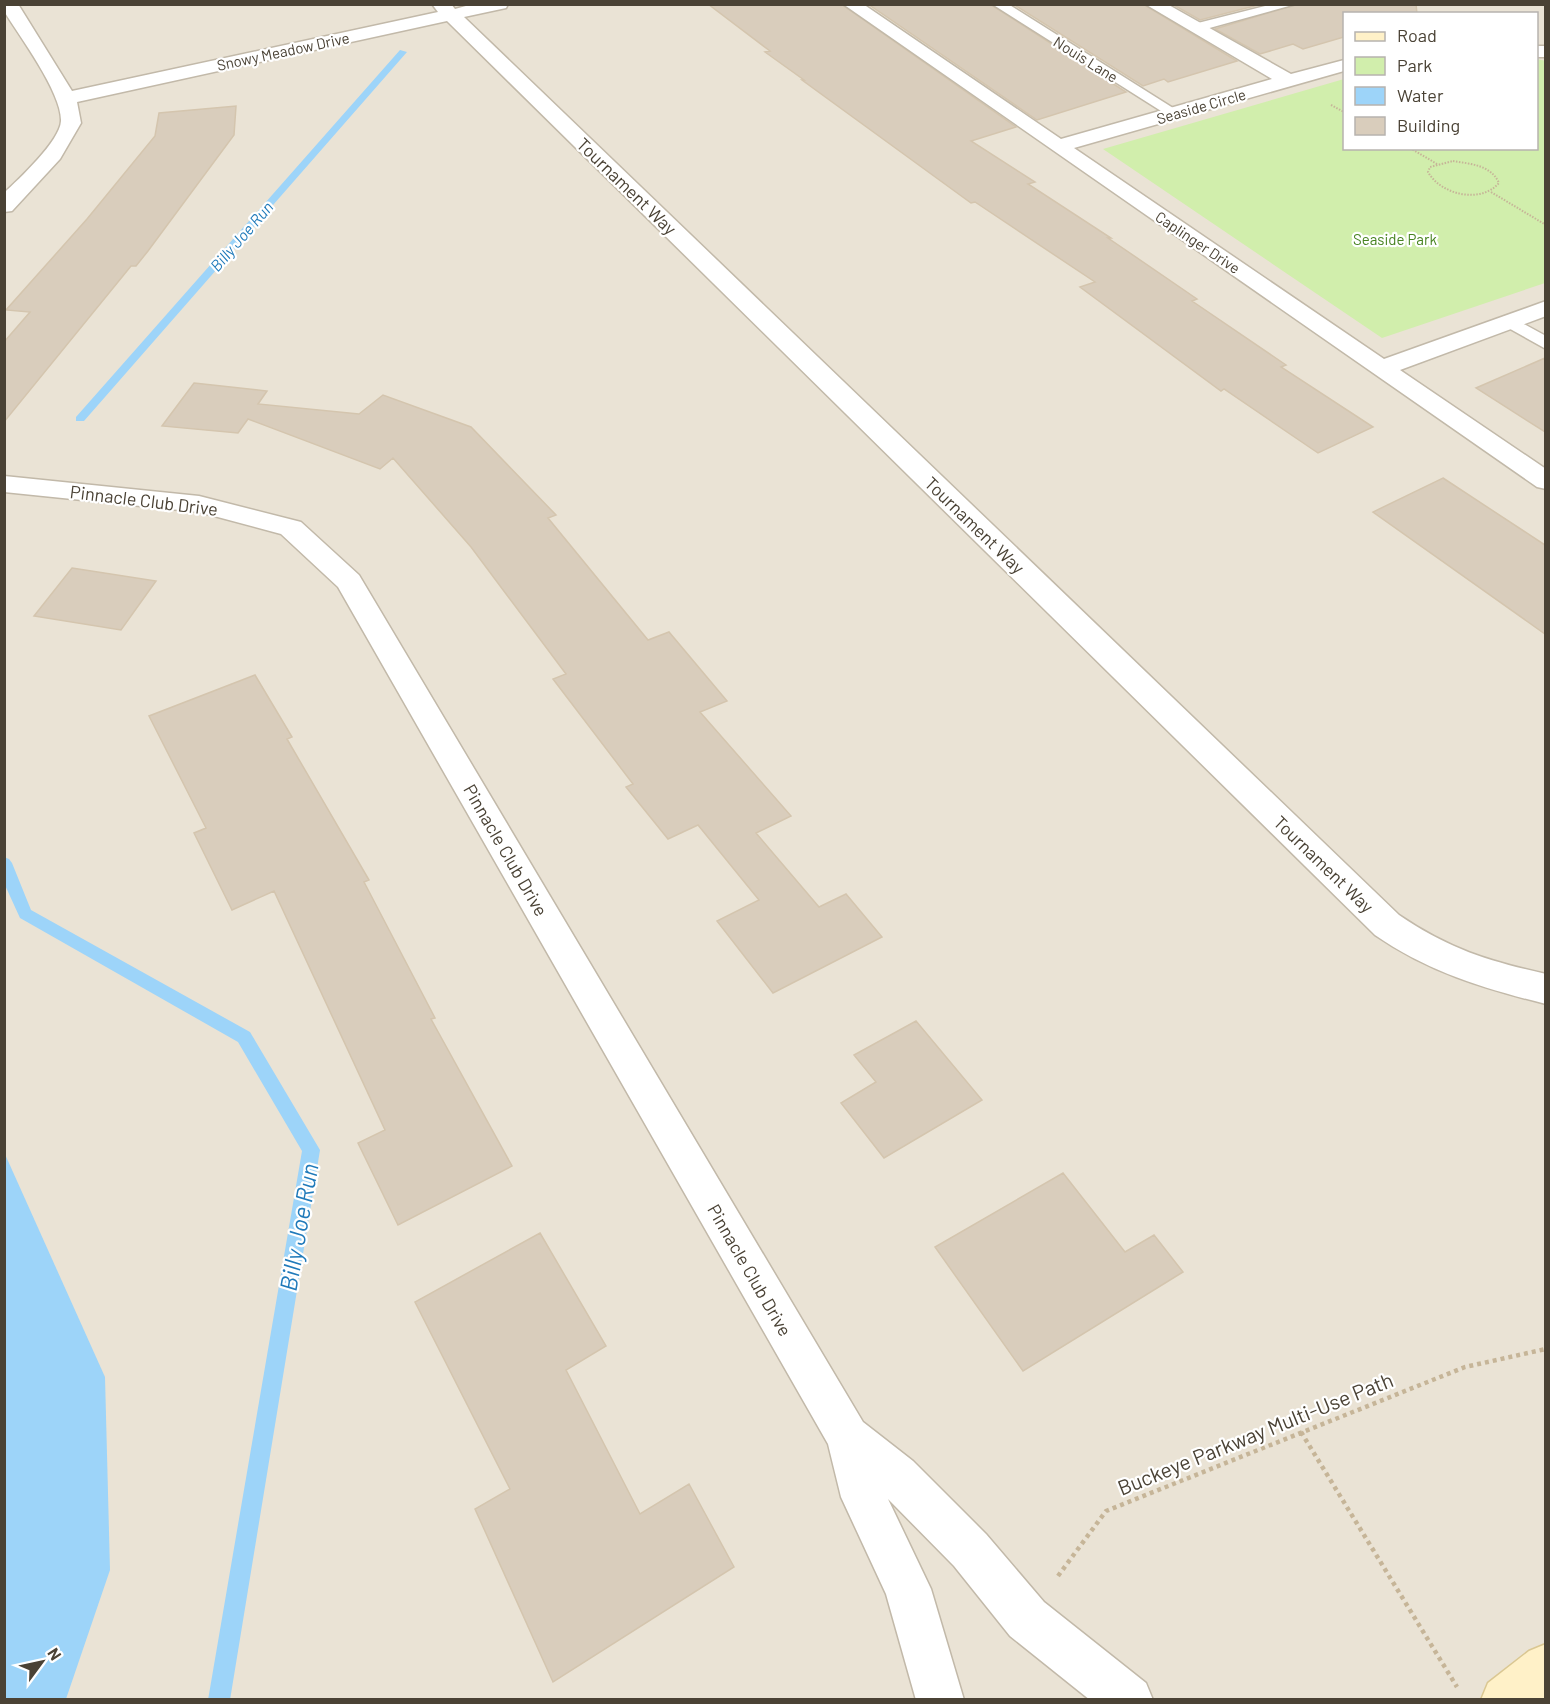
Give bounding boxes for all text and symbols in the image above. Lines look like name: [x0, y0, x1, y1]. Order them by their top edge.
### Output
legend: [1343, 12, 1538, 150]
text: Road: [1397, 24, 1437, 46]
street label: Snowy Meadow Drive: [215, 28, 351, 74]
street label: Nouis Lane: [1050, 32, 1122, 86]
text: Park: [1397, 54, 1432, 76]
text: Water: [1397, 84, 1444, 106]
street label: Seaside Circle: [1154, 85, 1248, 127]
text: Building: [1397, 114, 1460, 136]
street label: Tournament Way: [572, 133, 682, 239]
water label: Billy Joe Run: [206, 197, 276, 275]
street label: Caplinger Drive: [1152, 207, 1244, 277]
park label: Seaside Park: [1353, 230, 1438, 248]
street label: Tournament Way: [920, 472, 1030, 578]
street label: Pinnacle Club Drive: [69, 480, 219, 520]
street label: Pinnacle Club Drive: [459, 780, 553, 920]
street label: Tournament Way: [1269, 811, 1379, 917]
water label: Billy Joe Run: [273, 1161, 323, 1293]
street label: Pinnacle Club Drive: [703, 1200, 797, 1340]
street label: Buckeye Parkway Multi-Use Path: [1114, 1366, 1396, 1500]
north arrow: [12, 1632, 72, 1692]
text: N: [44, 1644, 66, 1663]

